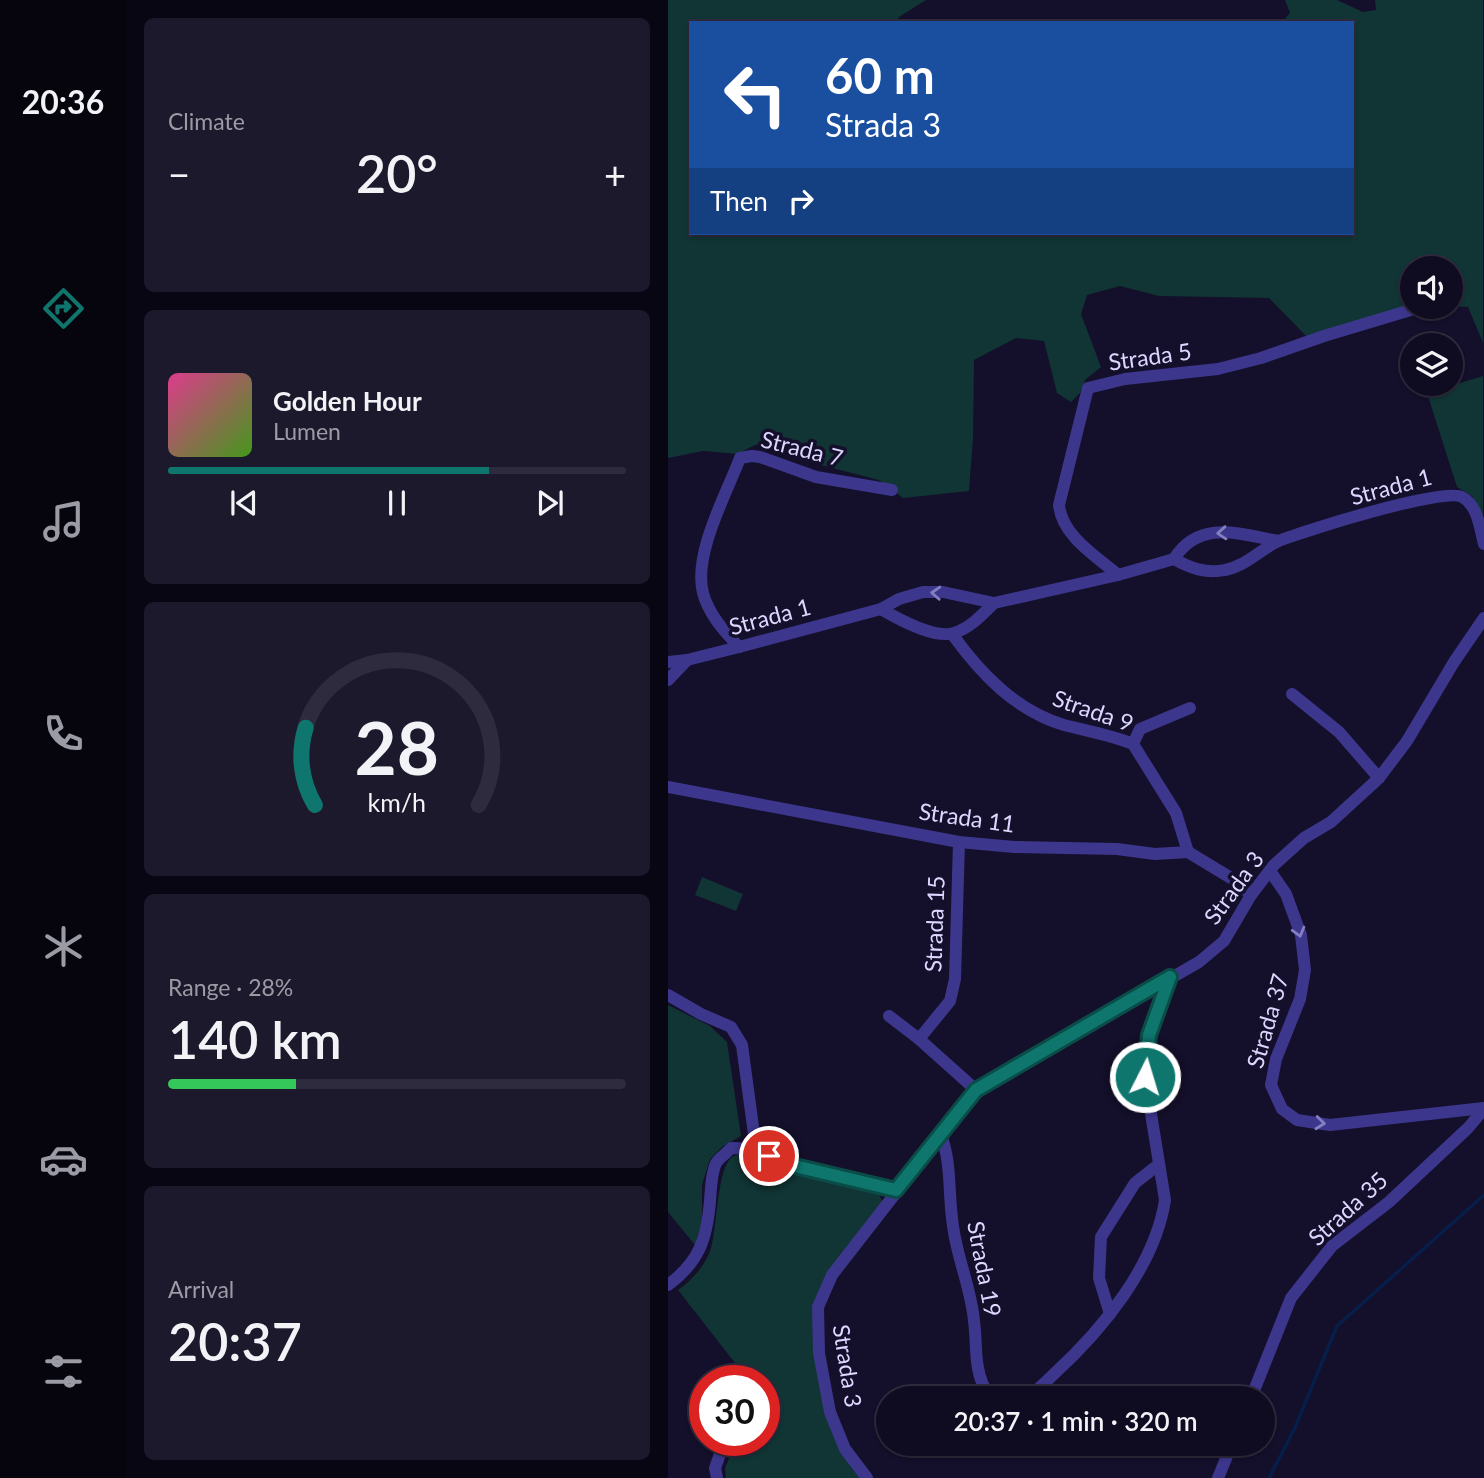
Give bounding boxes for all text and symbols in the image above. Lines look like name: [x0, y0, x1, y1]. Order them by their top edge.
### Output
text: 60 m: [825, 46, 935, 104]
icon: left: [710, 49, 801, 140]
text: 20:36: [22, 82, 104, 121]
text: Strada 3: [825, 105, 941, 144]
text: Climate: [168, 107, 245, 135]
text: 20°: [356, 142, 438, 204]
text: −: [168, 151, 190, 197]
text: +: [604, 151, 626, 197]
icon: right: [782, 182, 820, 220]
text: Then: [710, 185, 768, 217]
map controls: [1400, 256, 1463, 396]
button: sound: [1400, 256, 1463, 319]
icon: directions: [39, 284, 88, 333]
button: layers: [1400, 333, 1463, 396]
street label: Strada 5: [1107, 336, 1193, 376]
text: Golden Hour: [273, 385, 422, 417]
text: Lumen: [273, 417, 341, 445]
street label: Strada 7: [758, 424, 846, 472]
street label: Strada 1: [1347, 462, 1435, 510]
icon: previous: [225, 484, 263, 522]
icon: pause: [378, 484, 416, 522]
icon: next: [531, 484, 569, 522]
icon: music: [39, 497, 88, 546]
one-way arrow: [1216, 525, 1227, 540]
one-way arrow: [930, 585, 941, 600]
street label: Strada 1: [726, 592, 814, 640]
street label: Strada 9: [1049, 683, 1137, 737]
text: 28: [355, 703, 439, 791]
icon: phone: [39, 709, 88, 758]
text: km/h: [368, 787, 426, 817]
street label: Strada 11: [917, 796, 1017, 838]
street label: Strada 3: [1197, 845, 1269, 929]
street label: Strada 15: [918, 875, 950, 973]
icon: climate: [39, 922, 88, 971]
one-way arrow: [1291, 925, 1305, 937]
street label: Strada 37: [1240, 970, 1294, 1071]
text: Range · 28%: [168, 973, 293, 1001]
text: 140 km: [168, 1008, 342, 1070]
position arrow: [1108, 1040, 1182, 1114]
one-way arrow: [1314, 1115, 1325, 1130]
pin: [739, 1126, 799, 1186]
icon: car: [39, 1135, 88, 1184]
icon: arrive: [750, 1137, 788, 1175]
street label: Strada 35: [1302, 1165, 1393, 1251]
street label: Strada 19: [962, 1219, 1008, 1319]
text: Arrival: [168, 1275, 234, 1303]
text: 20:37: [168, 1310, 302, 1372]
street label: Strada 3: [828, 1322, 868, 1409]
icon: filters: [39, 1347, 88, 1396]
speed limit sign: 30: [689, 1365, 780, 1456]
text: 20:37 · 1 min · 320 m: [953, 1405, 1198, 1437]

